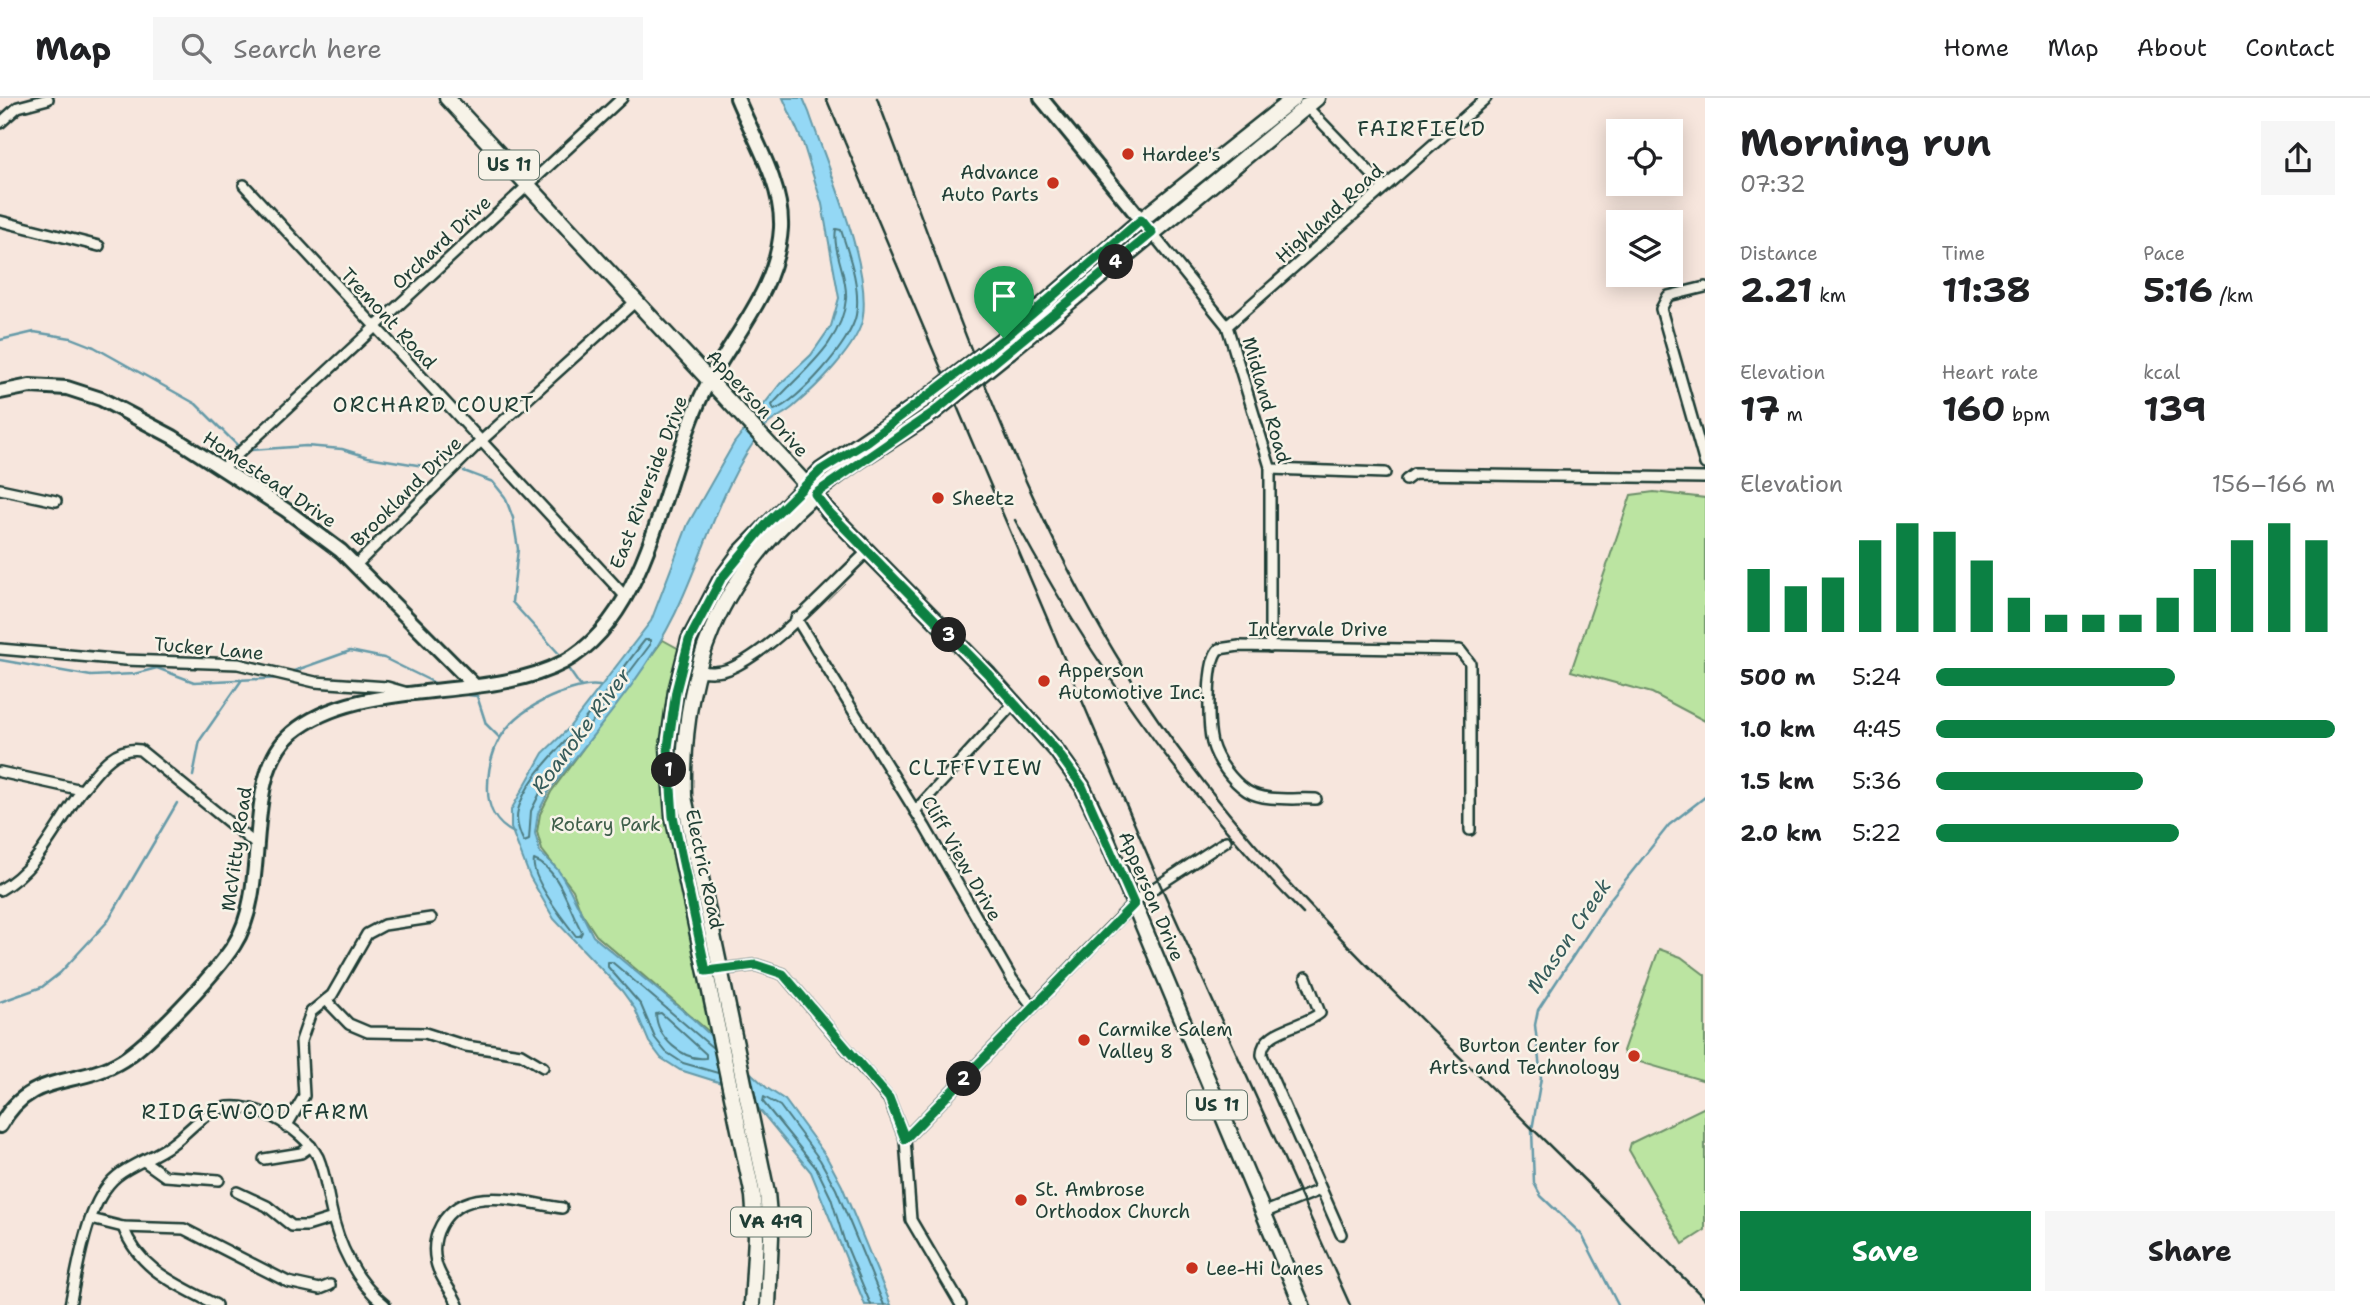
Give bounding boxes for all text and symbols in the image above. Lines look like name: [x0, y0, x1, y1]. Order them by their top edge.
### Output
search box: [153, 17, 643, 80]
text: Map: [35, 26, 111, 71]
icon: search: [177, 29, 215, 67]
text: Search here: [233, 31, 382, 66]
text: Home: [1943, 32, 2009, 64]
text: Map: [2047, 32, 2099, 64]
text: About: [2137, 32, 2207, 64]
text: Contact: [2245, 32, 2335, 64]
district label: FAIRFIELD: [1357, 115, 1487, 143]
text: Morning run: [1740, 117, 1991, 168]
map controls: [1606, 119, 1683, 287]
button: locate: [1606, 119, 1683, 196]
button: share: [2261, 121, 2335, 195]
place label: Hardee's: [1142, 142, 1221, 167]
marker: Hardee's: [1120, 146, 1136, 162]
road number: US 11: [479, 150, 539, 180]
street label: Highland Road: [1270, 158, 1389, 269]
place label: Advance Auto Parts: [941, 160, 1039, 207]
text: 07:32: [1740, 169, 1806, 199]
marker: Advance Auto Parts: [1045, 175, 1061, 191]
street label: Orchard Drive: [386, 190, 496, 295]
button: layers: [1606, 210, 1683, 287]
text: Distance: [1740, 241, 1818, 266]
text: Time: [1942, 241, 1985, 266]
text: Pace: [2143, 241, 2185, 266]
pin: 4: [1098, 244, 1134, 280]
text: 4: [1109, 249, 1122, 274]
street label: Tremont Road: [335, 262, 442, 374]
pin: [974, 266, 1034, 338]
text: 2.21: [1740, 266, 1813, 313]
text: 11:38: [1942, 266, 2031, 313]
text: 5:16: [2143, 266, 2213, 313]
icon: arrive: [985, 277, 1023, 315]
text: km: [1813, 283, 1846, 308]
text: /km: [2213, 283, 2253, 308]
street label: Midland Road: [1237, 334, 1297, 466]
street label: Apperson Drive: [701, 344, 814, 463]
text: Elevation: [1740, 360, 1825, 385]
text: Heart rate: [1942, 360, 2038, 385]
text: kcal: [2143, 360, 2180, 385]
text: 17: [1740, 385, 1780, 432]
text: 160: [1942, 385, 2006, 432]
text: 139: [2143, 385, 2207, 432]
district label: ORCHARD COURT: [333, 391, 535, 419]
street label: East Riverside Drive: [604, 392, 693, 572]
text: m: [1780, 402, 1803, 427]
text: bpm: [2006, 402, 2050, 427]
street label: Homestead Drive: [198, 425, 341, 533]
street label: Brookland Drive: [346, 431, 467, 552]
text: Elevation: [1740, 469, 1843, 499]
text: 156–166 m: [2212, 469, 2335, 499]
place label: Sheetz: [952, 486, 1015, 511]
marker: Sheetz: [930, 490, 946, 506]
street label: Intervale Drive: [1248, 617, 1388, 642]
pin: 3: [932, 618, 967, 652]
text: 3: [942, 622, 955, 647]
street label: Tucker Lane: [153, 631, 265, 666]
place label: Apperson Automotive Inc.: [1058, 658, 1205, 705]
water label: Roanoke River: [525, 662, 638, 799]
text: 500 m: [1740, 662, 1815, 692]
text: 5:24: [1852, 662, 1901, 692]
marker: Apperson Automotive Inc.: [1036, 673, 1052, 689]
text: 1.0 km: [1740, 714, 1815, 744]
text: 4:45: [1852, 714, 1902, 744]
pin: 1: [652, 752, 686, 788]
district label: CLIFFVIEW: [908, 754, 1044, 782]
text: 1: [664, 757, 673, 782]
text: 1.5 km: [1740, 766, 1814, 796]
text: 5:36: [1852, 766, 1902, 796]
street label: McVitty Road: [215, 785, 258, 913]
street label: Cliff View Drive: [916, 791, 1008, 926]
street label: Electric Road: [680, 807, 729, 931]
park label: Rotary Park: [551, 812, 661, 837]
text: 2.0 km: [1740, 818, 1822, 848]
text: 5:22: [1852, 818, 1901, 848]
street label: Apperson Drive: [1113, 827, 1190, 965]
water label: Mason Creek: [1520, 873, 1618, 999]
place label: Carmike Salem Valley 8: [1098, 1017, 1233, 1064]
marker: Carmike Salem Valley 8: [1076, 1032, 1092, 1048]
place label: Burton Center for Arts and Technology: [1429, 1033, 1620, 1080]
marker: Burton Center for Arts and Technology: [1626, 1048, 1642, 1064]
pin: 2: [946, 1062, 982, 1096]
text: 2: [957, 1066, 970, 1091]
road number: US 11: [1187, 1090, 1247, 1120]
district label: RIDGEWOOD FARM: [142, 1098, 370, 1126]
place label: St. Ambrose Orthodox Church: [1035, 1177, 1190, 1224]
marker: St. Ambrose Orthodox Church: [1013, 1192, 1029, 1208]
road number: VA 419: [731, 1208, 811, 1237]
button: Save: [1740, 1211, 2031, 1291]
button: Share: [2045, 1211, 2335, 1291]
place label: Lee-Hi Lanes: [1206, 1256, 1324, 1281]
marker: Lee-Hi Lanes: [1184, 1260, 1200, 1276]

